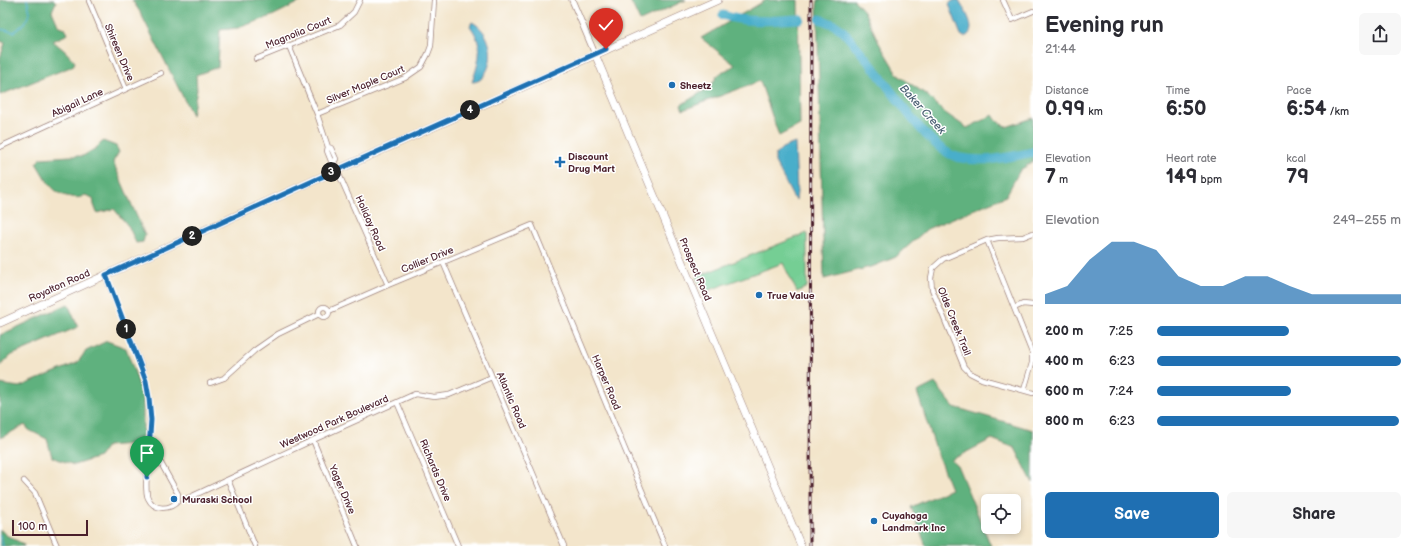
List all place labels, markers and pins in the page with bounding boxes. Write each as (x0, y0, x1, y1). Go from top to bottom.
pin (589, 8, 623, 49)
marker: Sheetz (667, 80, 677, 90)
place label: Sheetz (680, 80, 711, 92)
pin: 4 (460, 100, 480, 120)
place label: Discount Drug Mart (568, 151, 615, 175)
marker: Discount Drug Mart (555, 157, 565, 167)
pin: 3 (321, 162, 341, 182)
pin: 2 (182, 226, 202, 246)
marker: True Value (754, 290, 764, 300)
place label: True Value (767, 290, 815, 302)
pin: 1 (116, 319, 136, 339)
pin (130, 436, 164, 477)
marker: Muraski School (169, 494, 179, 504)
place label: Muraski School (182, 494, 252, 506)
place label: Cuyahoga Landmark Inc (882, 510, 946, 534)
marker: Cuyahoga Landmark Inc (869, 516, 879, 526)

